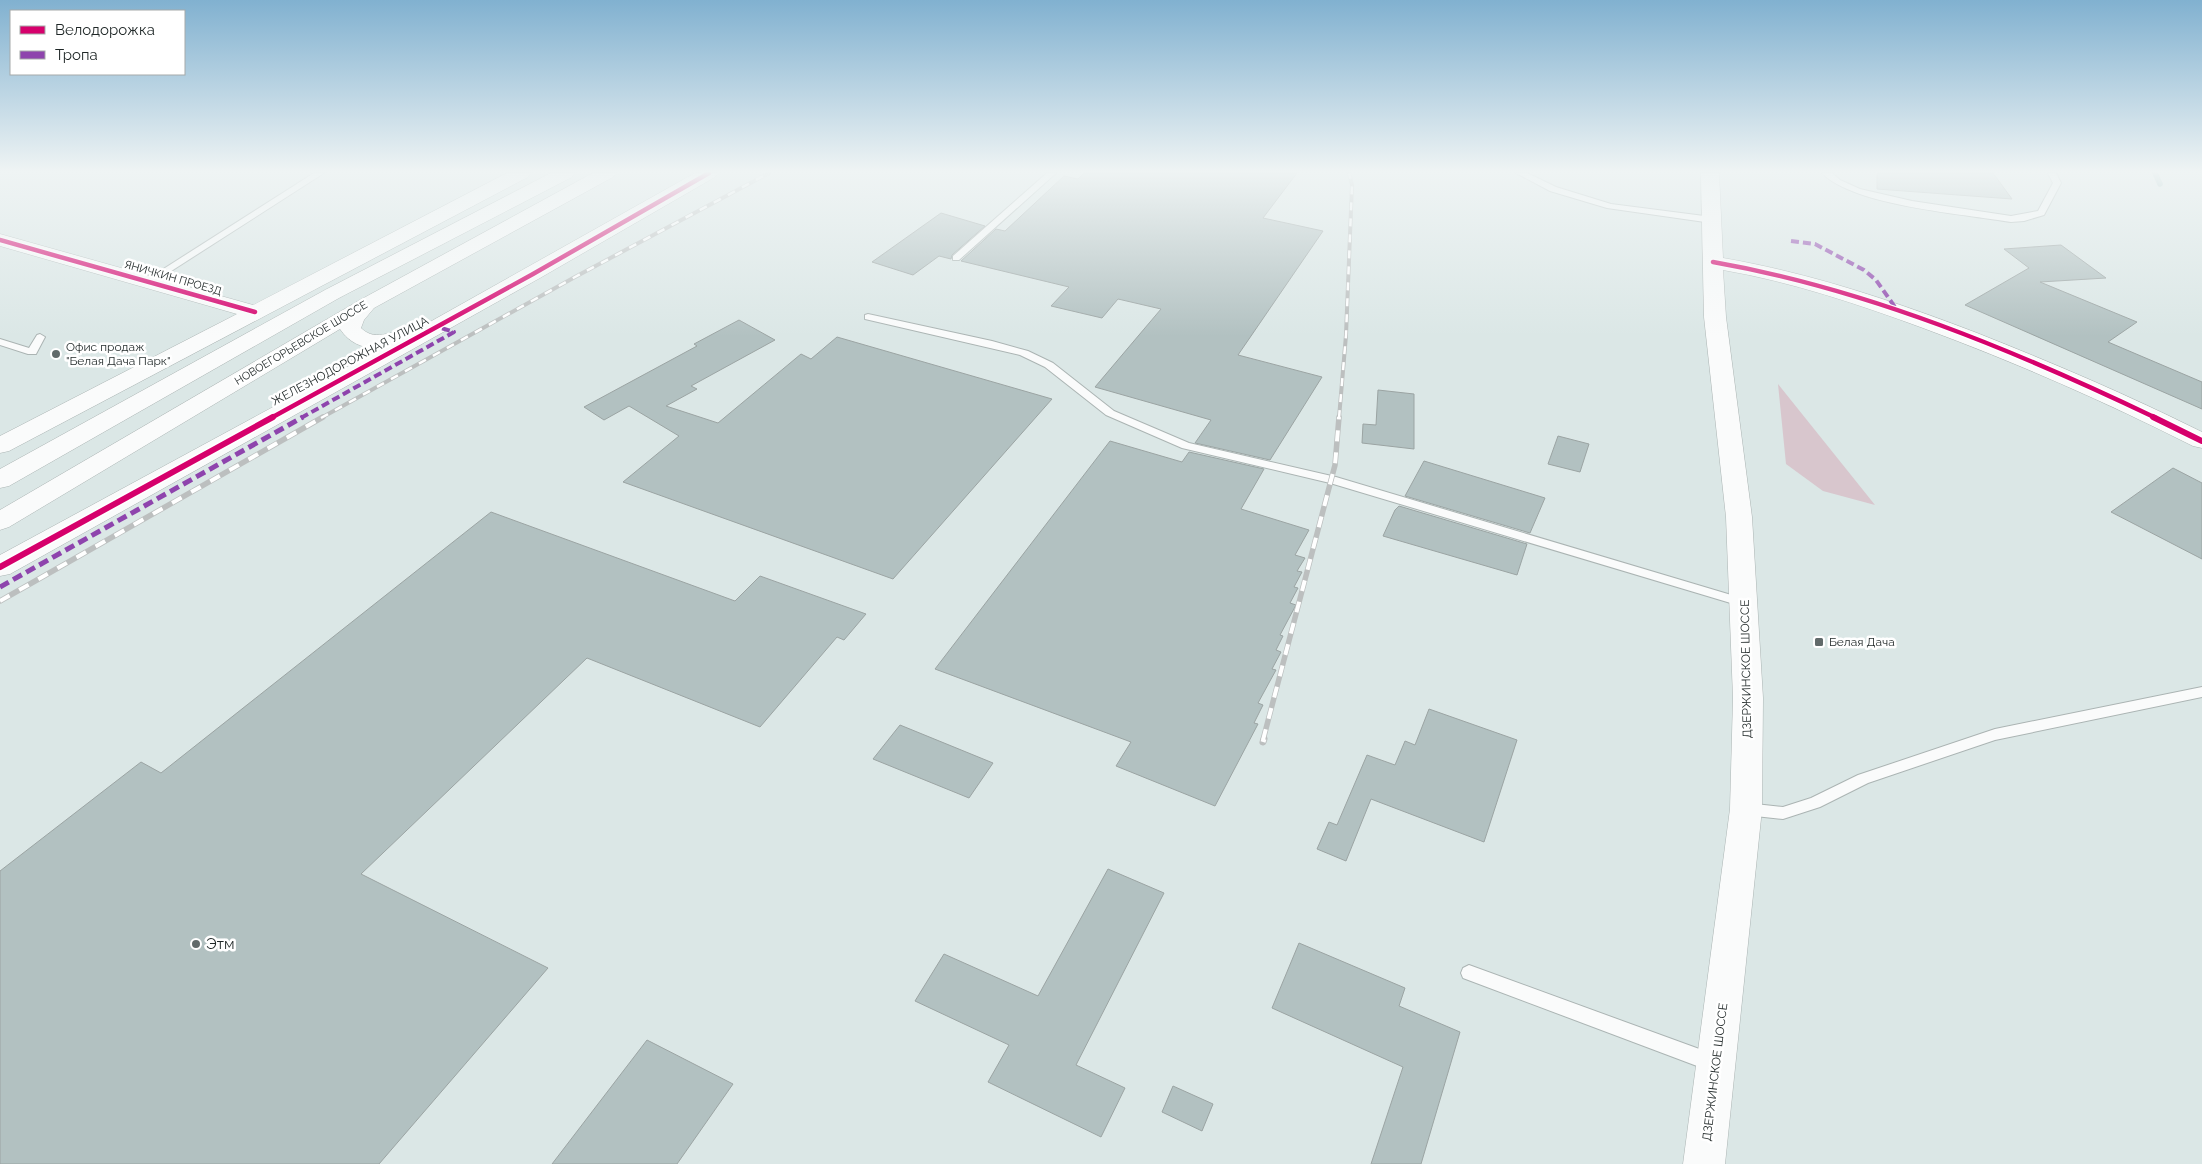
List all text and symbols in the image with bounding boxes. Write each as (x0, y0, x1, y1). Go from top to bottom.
legend (10, 10, 185, 75)
text: Велодорожка (55, 21, 155, 39)
text: Тропа (55, 46, 98, 64)
street label: ЯНИЧКИН ПРОЕЗД (123, 258, 223, 298)
street label: НОВОЕГОРЬЕВСКОЕ ШОССЕ (232, 298, 370, 388)
street label: ЖЕЛЕЗНОДОРОЖНАЯ УЛИЦА (269, 314, 431, 408)
place label: Офис продаж "Белая Дача Парк" (66, 340, 171, 368)
marker: Офис продаж "Белая Дача Парк" (50, 348, 62, 360)
street label: ДЗЕРЖИНСКОЕ ШОССЕ (1738, 599, 1754, 739)
place label: Белая Дача (1829, 635, 1895, 649)
marker: Белая Дача (1813, 636, 1825, 648)
place label: Этм (206, 935, 234, 953)
marker: Этм (190, 938, 202, 950)
street label: ДЗЕРЖИНСКОЕ ШОССЕ (1700, 1002, 1730, 1142)

